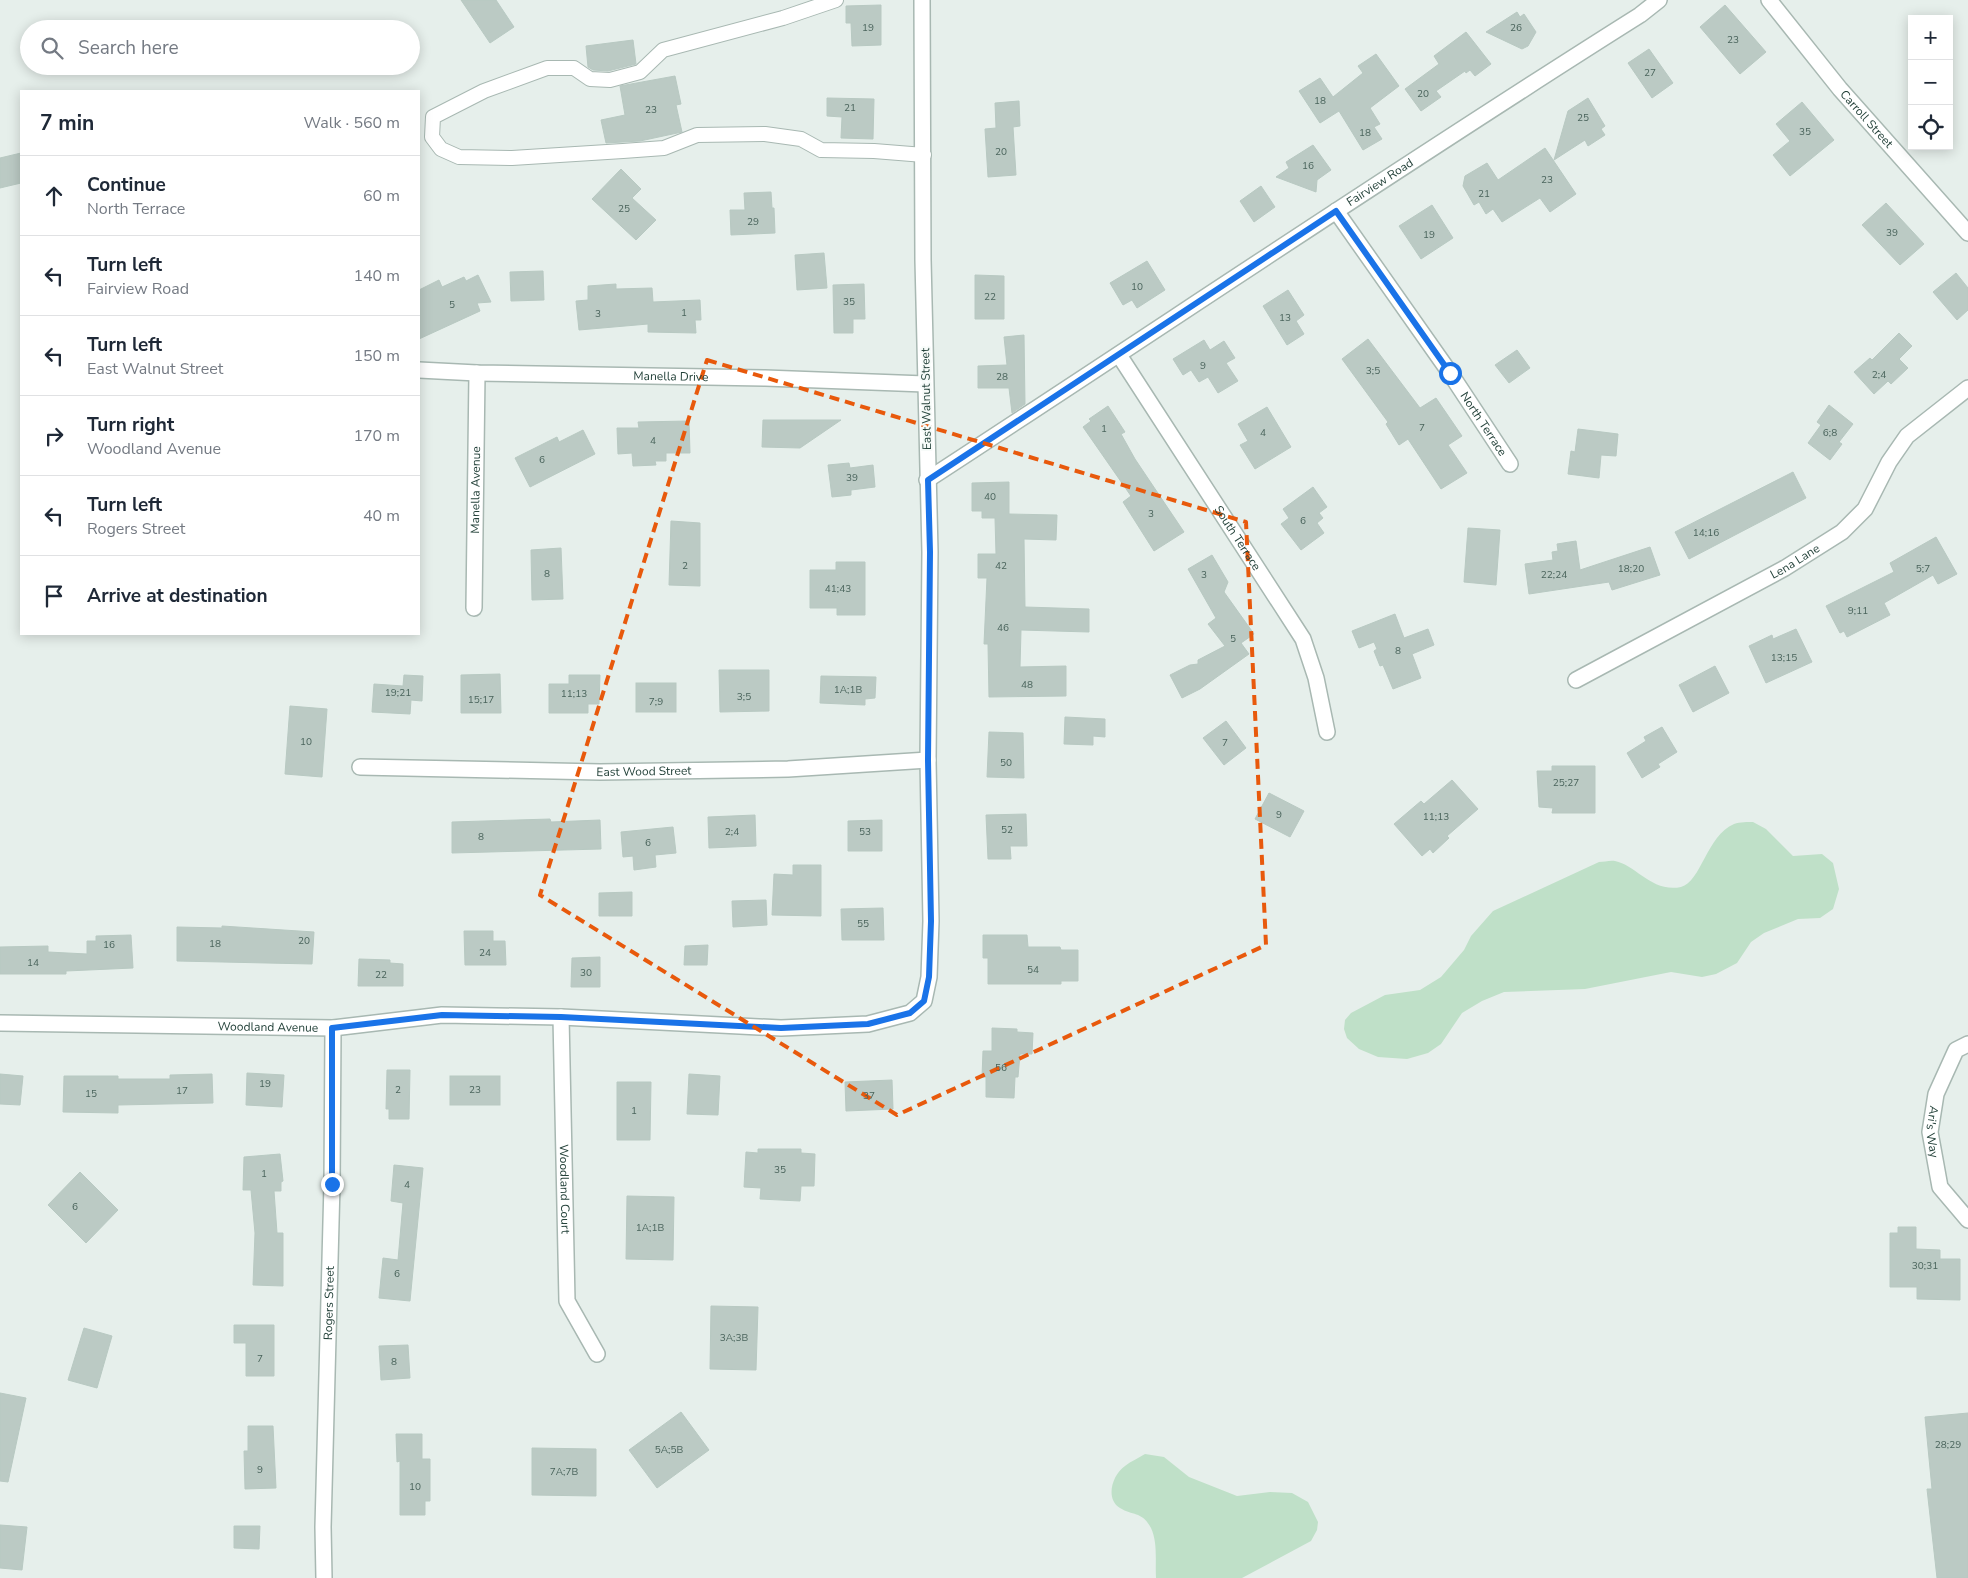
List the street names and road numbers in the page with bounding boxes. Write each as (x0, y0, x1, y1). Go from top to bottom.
street label: Carroll Street (1837, 87, 1897, 152)
street label: Fairview Road (1343, 155, 1416, 210)
street label: East Walnut Street (917, 347, 935, 450)
street label: Manella Drive (633, 368, 708, 385)
street label: North Terrace (1457, 389, 1511, 459)
street label: Manella Avenue (467, 446, 484, 534)
street label: South Terrace (1211, 502, 1264, 574)
street label: Lena Lane (1767, 540, 1823, 582)
street label: East Wood Street (596, 763, 692, 780)
street label: Woodland Avenue (218, 1018, 318, 1036)
street label: Ari's Way (1922, 1105, 1943, 1160)
street label: Woodland Court (556, 1144, 574, 1235)
street label: Rogers Street (320, 1265, 338, 1340)

